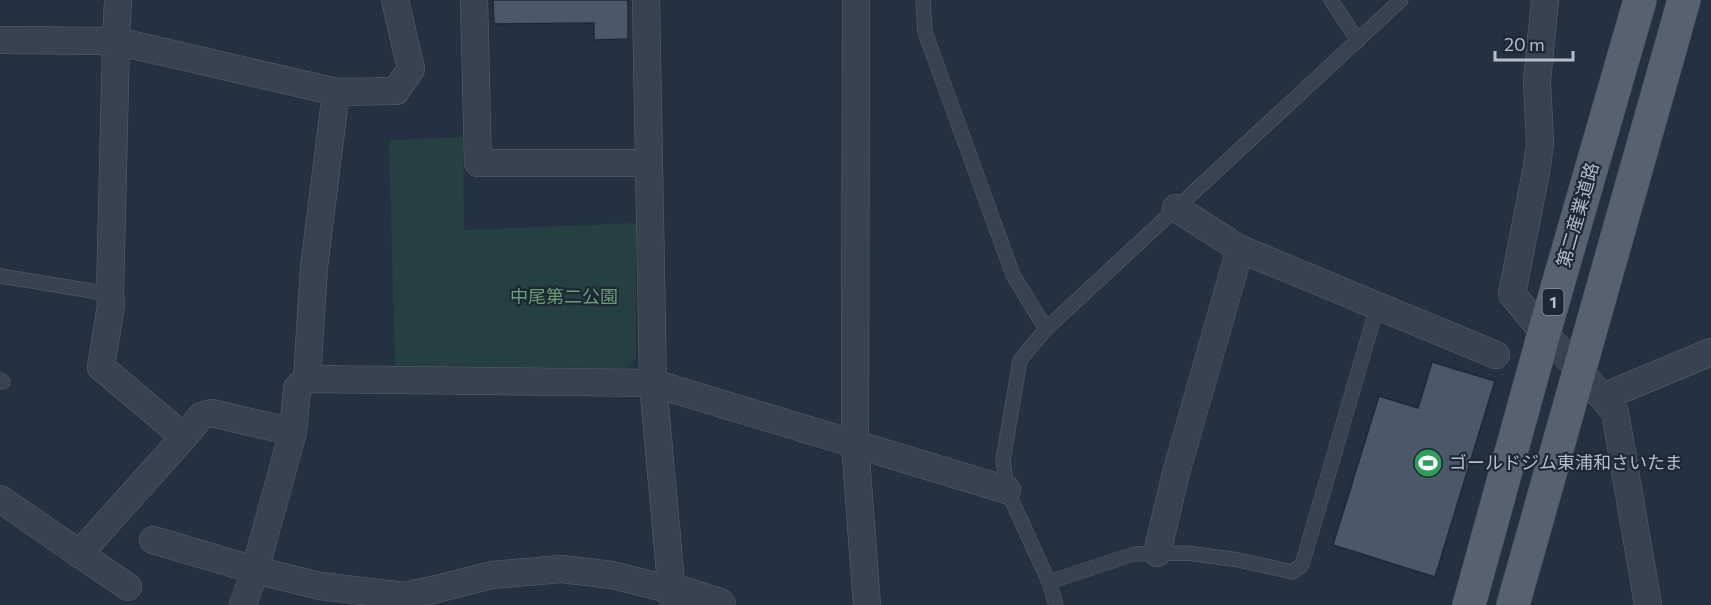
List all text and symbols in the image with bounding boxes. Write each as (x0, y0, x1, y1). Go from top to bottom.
scale bar (1495, 24, 1573, 62)
text: 20 m (1504, 33, 1545, 55)
street label: 第二産業道路 (1552, 160, 1602, 270)
park label: 中尾第二公園 (510, 285, 618, 307)
road number: 1 (1542, 289, 1564, 315)
sports icon: ゴールドジム東浦和さいたま (1412, 447, 1444, 479)
place label: ゴールドジム東浦和さいたま (1449, 451, 1682, 473)

